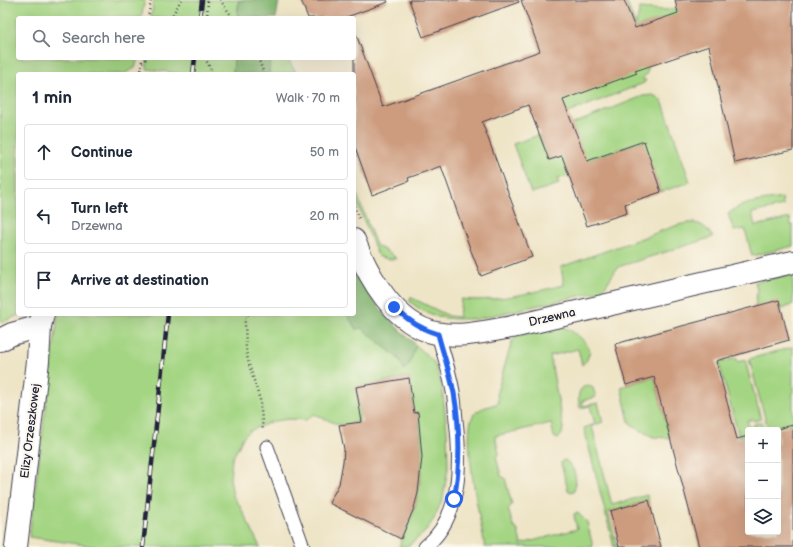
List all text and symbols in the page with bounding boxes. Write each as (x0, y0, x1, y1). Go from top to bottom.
search box (16, 16, 356, 60)
icon: search (30, 27, 52, 49)
text: Search here (62, 29, 145, 48)
text: 1 min (32, 88, 72, 108)
text: Walk · 70 m (276, 90, 340, 106)
icon: ahead (33, 141, 55, 163)
text: Continue (71, 143, 133, 162)
text: 50 m (310, 144, 339, 160)
text: Turn left (71, 199, 128, 218)
icon: left (33, 205, 55, 227)
text: 20 m (309, 208, 339, 224)
text: Drzewna (71, 218, 123, 234)
icon: arrive (33, 269, 55, 291)
text: Arrive at destination (71, 271, 209, 290)
route end (385, 298, 403, 316)
street label: Drzewna (527, 305, 577, 330)
street label: Elizy Orzeszkowej (17, 383, 44, 479)
map controls (745, 427, 781, 535)
button: + (745, 427, 781, 463)
button: − (745, 463, 781, 499)
route start (445, 490, 463, 508)
button: layers (745, 499, 781, 535)

